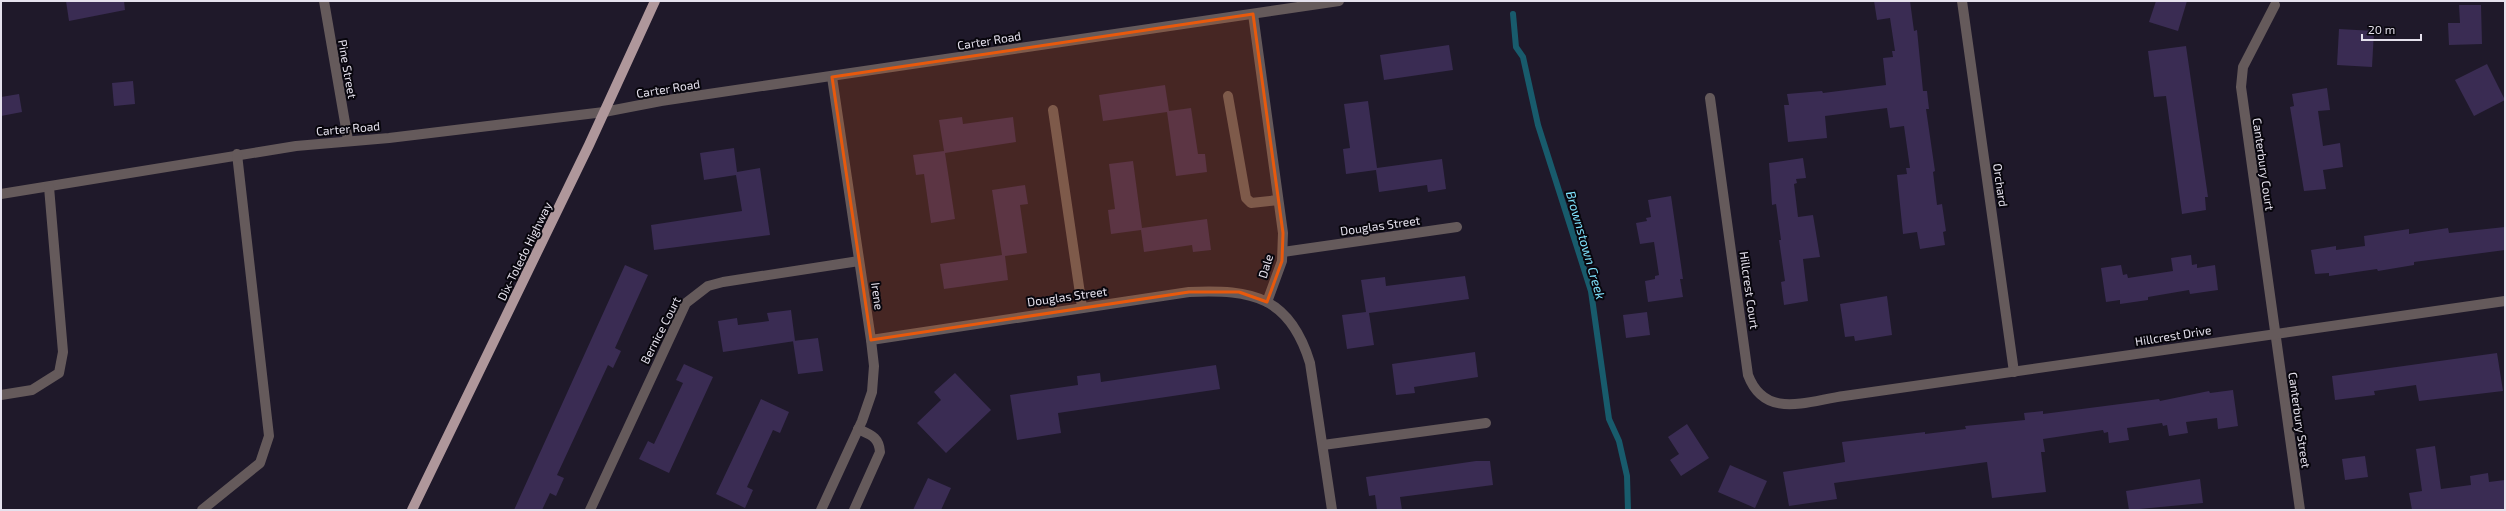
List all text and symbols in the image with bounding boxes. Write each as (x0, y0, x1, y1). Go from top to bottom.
scale bar (2362, 16, 2421, 42)
text: 20 m (2368, 22, 2395, 36)
street label: Carter Road (956, 28, 1022, 52)
street label: Pine Street (336, 38, 360, 100)
street label: Carter Road (635, 76, 701, 100)
street label: Canterbury Court (2251, 117, 2277, 212)
street label: Carter Road (315, 118, 381, 138)
street label: Orchard (1991, 162, 2011, 208)
water label: Brownstown Creek (1563, 189, 1609, 301)
street label: Dix-Toledo Highway (494, 199, 554, 303)
street label: Douglas Street (1339, 212, 1421, 238)
street label: Hillcrest Court (1738, 250, 1762, 330)
street label: Dale (1255, 252, 1275, 280)
street label: Irene (869, 281, 887, 311)
street label: Douglas Street (1026, 283, 1108, 309)
street label: Bernice Court (637, 294, 683, 366)
street label: Hillcrest Drive (2134, 322, 2212, 348)
street label: Canterbury Street (2286, 371, 2314, 469)

